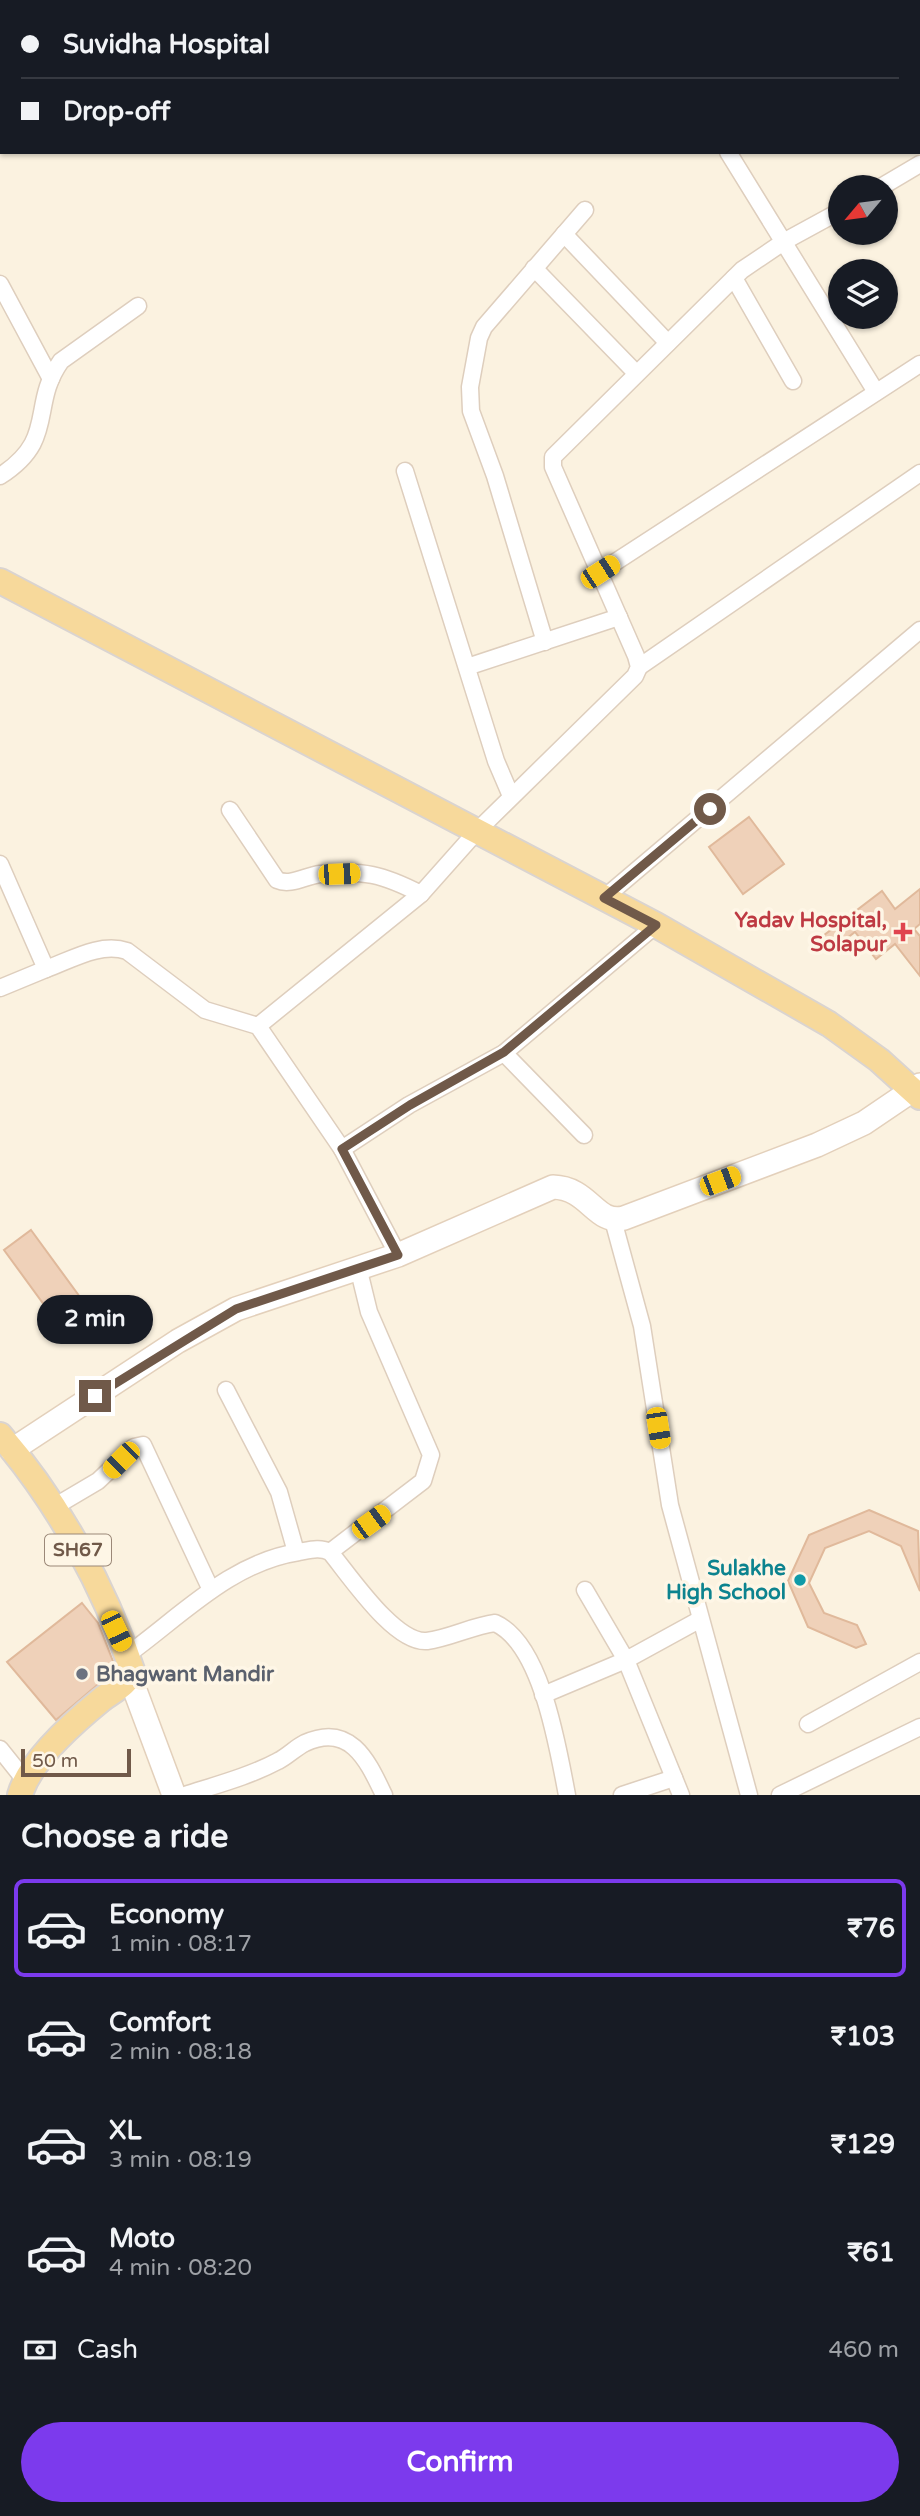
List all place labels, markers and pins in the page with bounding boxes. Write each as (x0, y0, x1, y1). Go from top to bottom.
place label: Yadav Hospital, Solapur (735, 908, 888, 957)
marker: Yadav Hospital, Solapur (893, 922, 913, 942)
place label: Sulakhe High School (666, 1556, 786, 1605)
marker: Sulakhe High School (792, 1572, 808, 1588)
place label: Bhagwant Mandir (96, 1662, 275, 1687)
marker: Bhagwant Mandir (74, 1666, 90, 1682)

